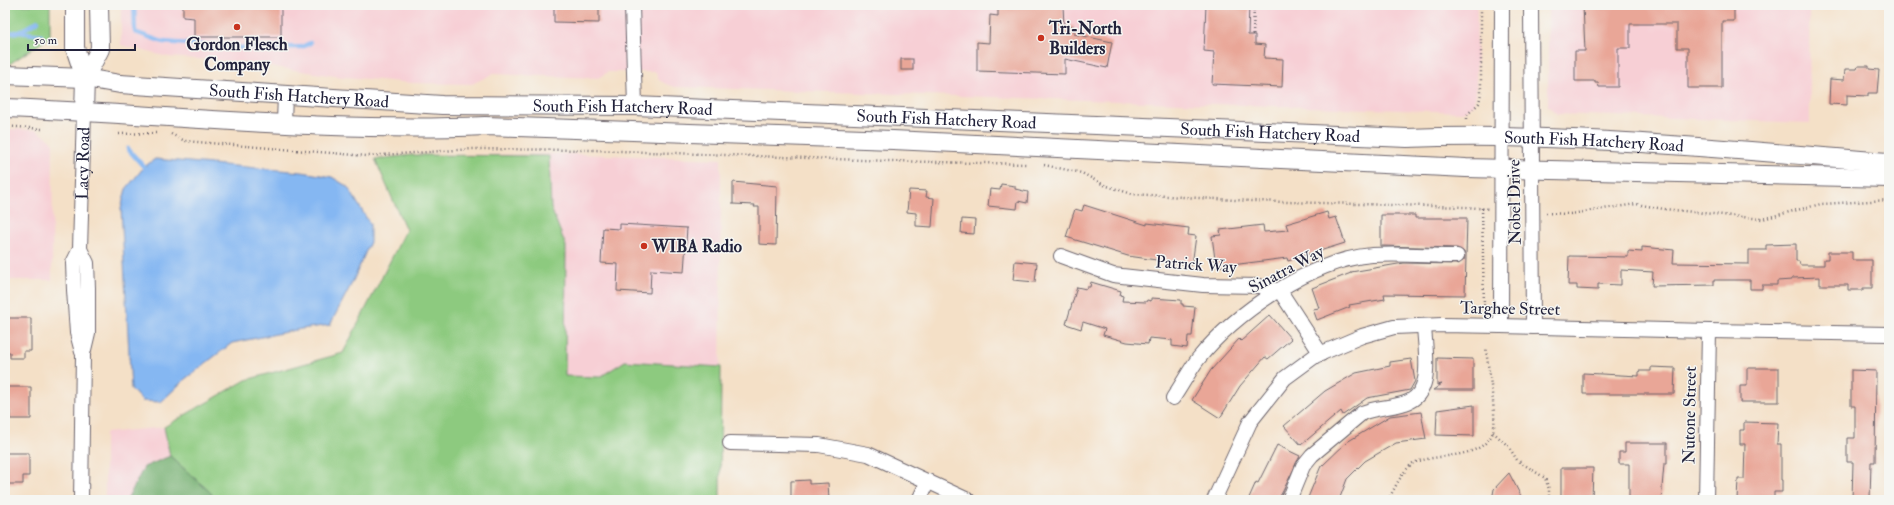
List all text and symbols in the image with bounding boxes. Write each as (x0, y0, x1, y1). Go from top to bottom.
place label: Tri-North Builders (1048, 18, 1122, 59)
marker: Gordon Flesch Company (232, 22, 242, 32)
scale bar (28, 26, 135, 52)
text: 50 m (34, 33, 58, 48)
marker: Tri-North Builders (1036, 33, 1046, 43)
place label: Gordon Flesch Company (186, 34, 288, 76)
street label: South Fish Hatchery Road (208, 80, 390, 113)
street label: South Fish Hatchery Road (533, 95, 714, 120)
street label: South Fish Hatchery Road (856, 105, 1037, 134)
street label: South Fish Hatchery Road (1180, 119, 1361, 147)
street label: Lacy Road (71, 126, 95, 200)
street label: South Fish Hatchery Road (1504, 127, 1685, 157)
street label: Nobel Drive (1503, 159, 1526, 245)
place label: WIBA Radio (651, 236, 742, 257)
marker: WIBA Radio (639, 241, 649, 251)
street label: Sinatra Way (1245, 241, 1328, 299)
street label: Patrick Way (1155, 251, 1238, 279)
street label: Targhee Street (1460, 297, 1561, 320)
street label: Nutone Street (1678, 366, 1701, 464)

